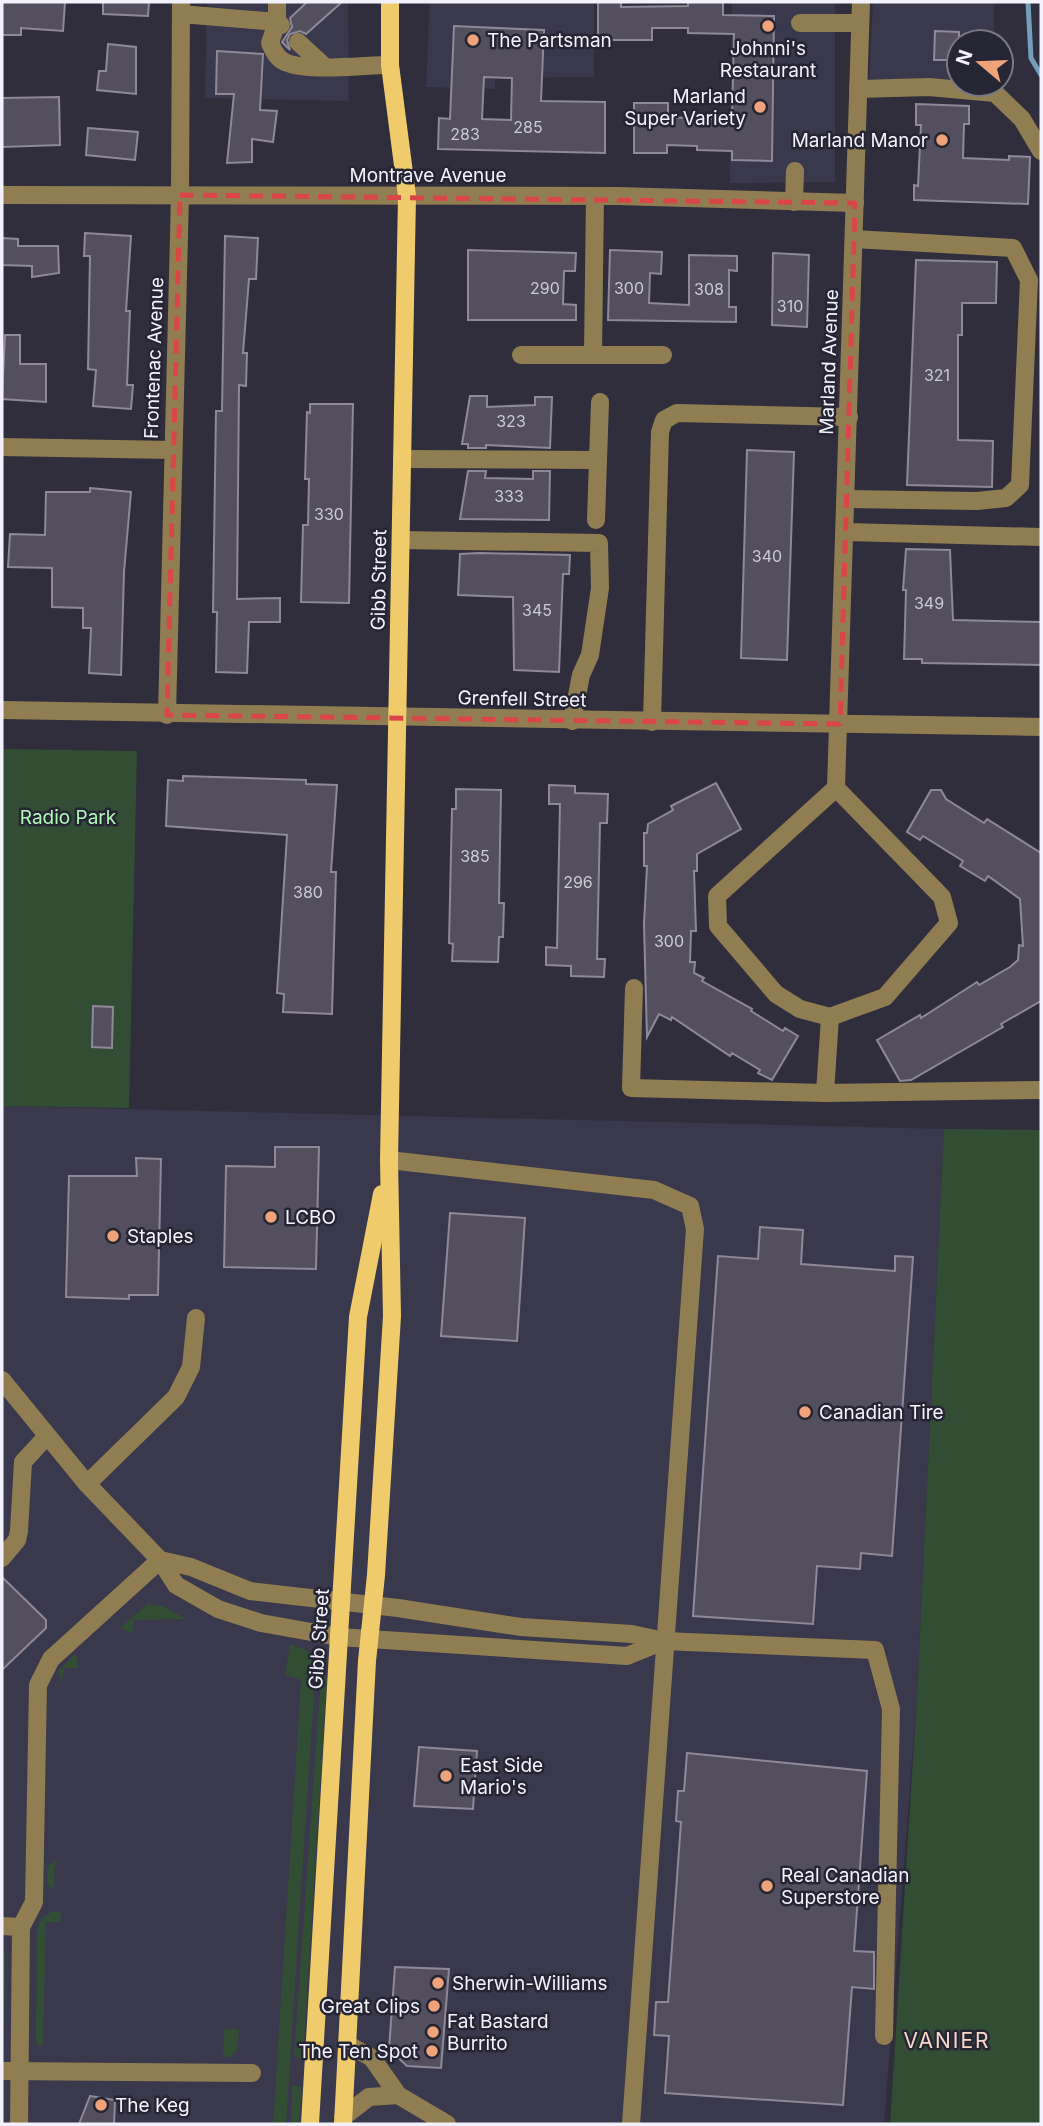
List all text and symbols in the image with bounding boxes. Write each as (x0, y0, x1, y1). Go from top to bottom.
marker: Johnni's Restaurant (760, 18, 776, 34)
north arrow (945, 28, 1015, 98)
place label: The Partsman (487, 29, 612, 52)
marker: The Partsman (465, 32, 481, 48)
place label: Johnni's Restaurant (720, 37, 816, 82)
text: N (951, 47, 978, 68)
place label: Marland Super Variety (624, 85, 746, 130)
marker: Marland Super Variety (752, 99, 768, 115)
house number: 285 (513, 117, 543, 137)
house number: 283 (450, 124, 480, 144)
place label: Marland Manor (792, 129, 928, 152)
marker: Marland Manor (934, 132, 950, 148)
street label: Montrave Avenue (349, 164, 507, 187)
street label: Frontenac Avenue (140, 277, 168, 439)
house number: 290 (530, 278, 560, 298)
house number: 300 (614, 278, 644, 298)
house number: 308 (694, 279, 724, 299)
street label: Marland Avenue (815, 289, 843, 435)
house number: 310 (777, 296, 803, 316)
house number: 321 (924, 365, 950, 385)
house number: 323 (496, 411, 526, 431)
house number: 333 (494, 486, 524, 506)
house number: 330 (314, 504, 344, 524)
street label: Gibb Street (367, 529, 391, 631)
house number: 340 (752, 546, 782, 566)
house number: 349 (914, 593, 944, 613)
house number: 345 (522, 600, 552, 620)
street label: Grenfell Street (457, 686, 587, 712)
park label: Radio Park (20, 806, 117, 829)
house number: 385 (460, 846, 490, 866)
house number: 296 (563, 872, 593, 892)
house number: 380 (293, 882, 323, 902)
house number: 300 (654, 931, 684, 951)
place label: LCBO (285, 1206, 336, 1229)
marker: LCBO (263, 1209, 279, 1225)
place label: Staples (127, 1225, 194, 1248)
marker: Staples (105, 1228, 121, 1244)
place label: Canadian Tire (819, 1401, 944, 1424)
marker: Canadian Tire (797, 1404, 813, 1420)
street label: Gibb Street (304, 1588, 334, 1690)
place label: East Side Mario's (460, 1754, 543, 1799)
marker: East Side Mario's (438, 1768, 454, 1784)
place label: Real Canadian Superstore (781, 1864, 909, 1909)
marker: Real Canadian Superstore (759, 1878, 775, 1894)
place label: Sherwin-Williams (452, 1972, 607, 1995)
marker: Sherwin-Williams (430, 1975, 446, 1991)
place label: Great Clips (321, 1995, 420, 2018)
marker: Great Clips (426, 1998, 442, 2014)
place label: Fat Bastard Burrito (447, 2010, 549, 2055)
marker: Fat Bastard Burrito (425, 2024, 441, 2040)
district label: VANIER (903, 2028, 991, 2053)
place label: The Ten Spot (298, 2040, 418, 2063)
marker: The Ten Spot (424, 2043, 440, 2059)
place label: The Keg (115, 2094, 190, 2117)
marker: The Keg (93, 2097, 109, 2113)

